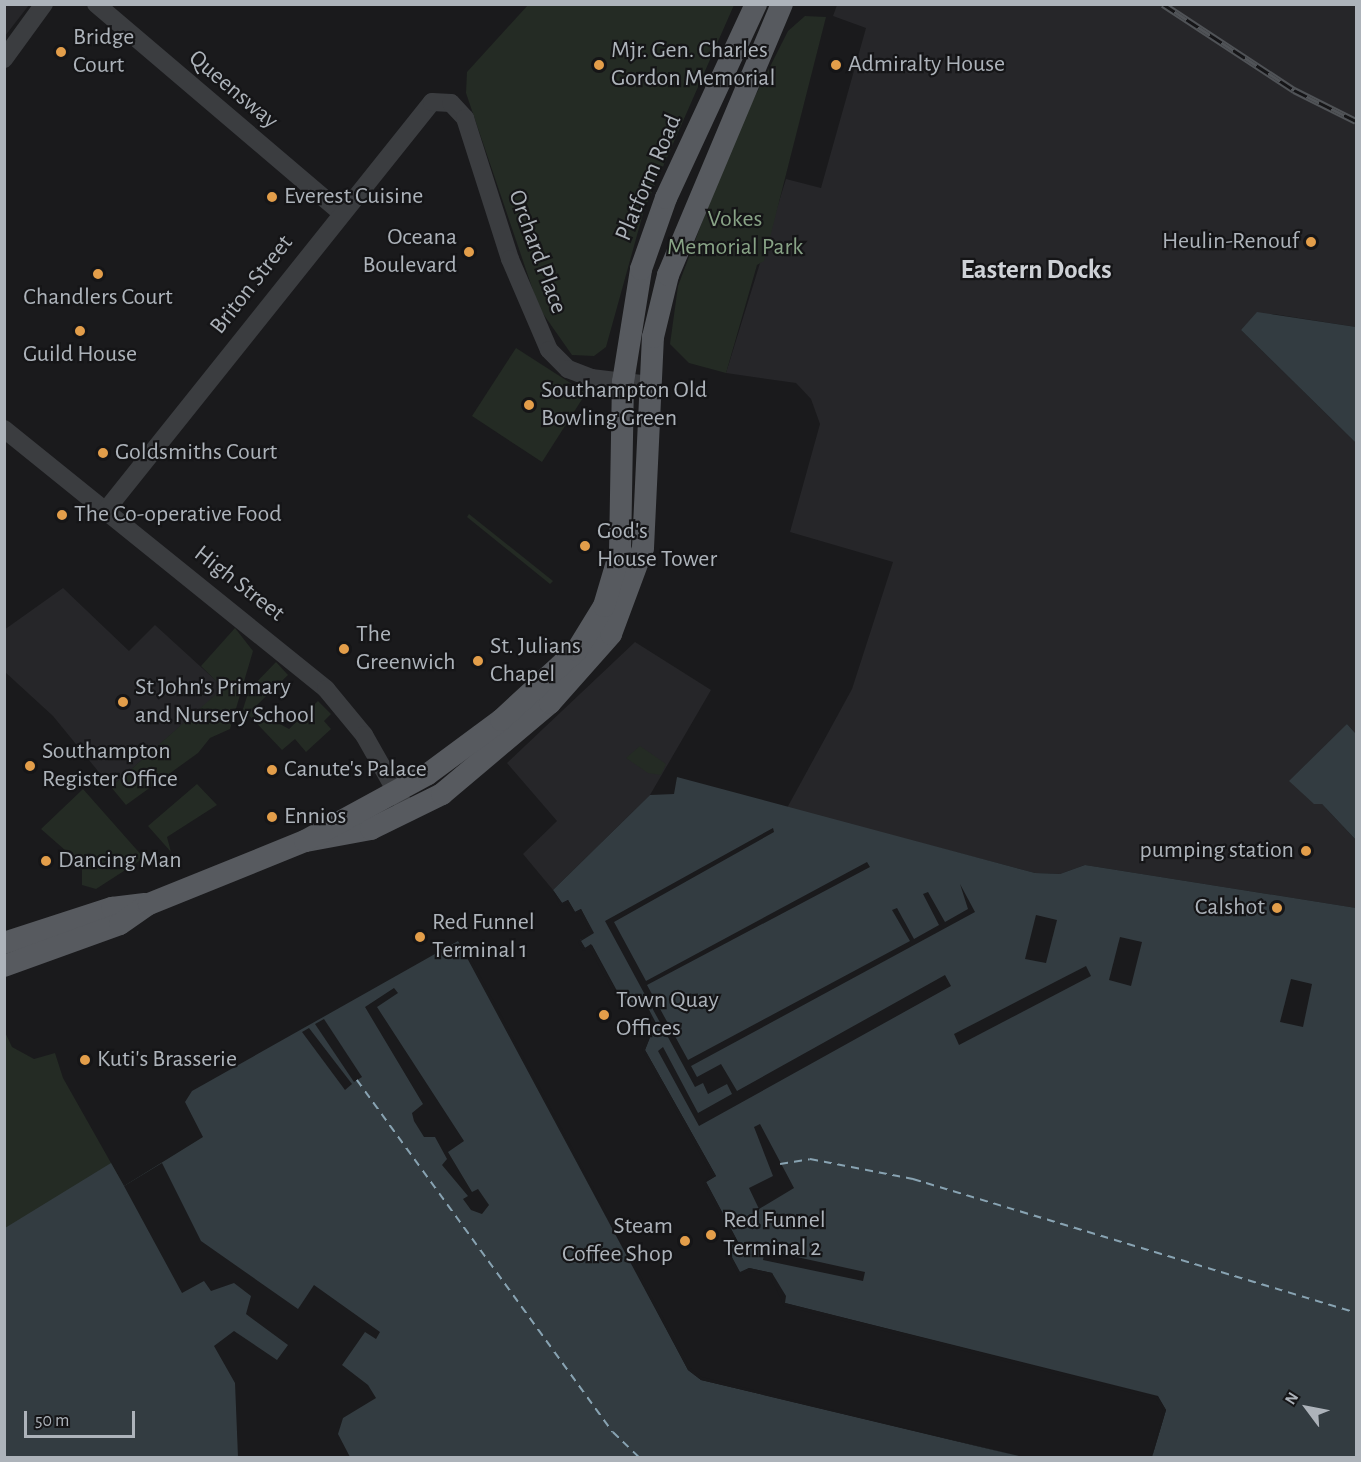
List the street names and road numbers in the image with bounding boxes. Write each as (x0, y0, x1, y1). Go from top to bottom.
street label: Queensway (182, 44, 284, 136)
street label: Platform Road (610, 111, 688, 245)
street label: Orchard Place (501, 186, 573, 318)
street label: Briton Street (204, 230, 300, 340)
street label: High Street (188, 540, 290, 628)

